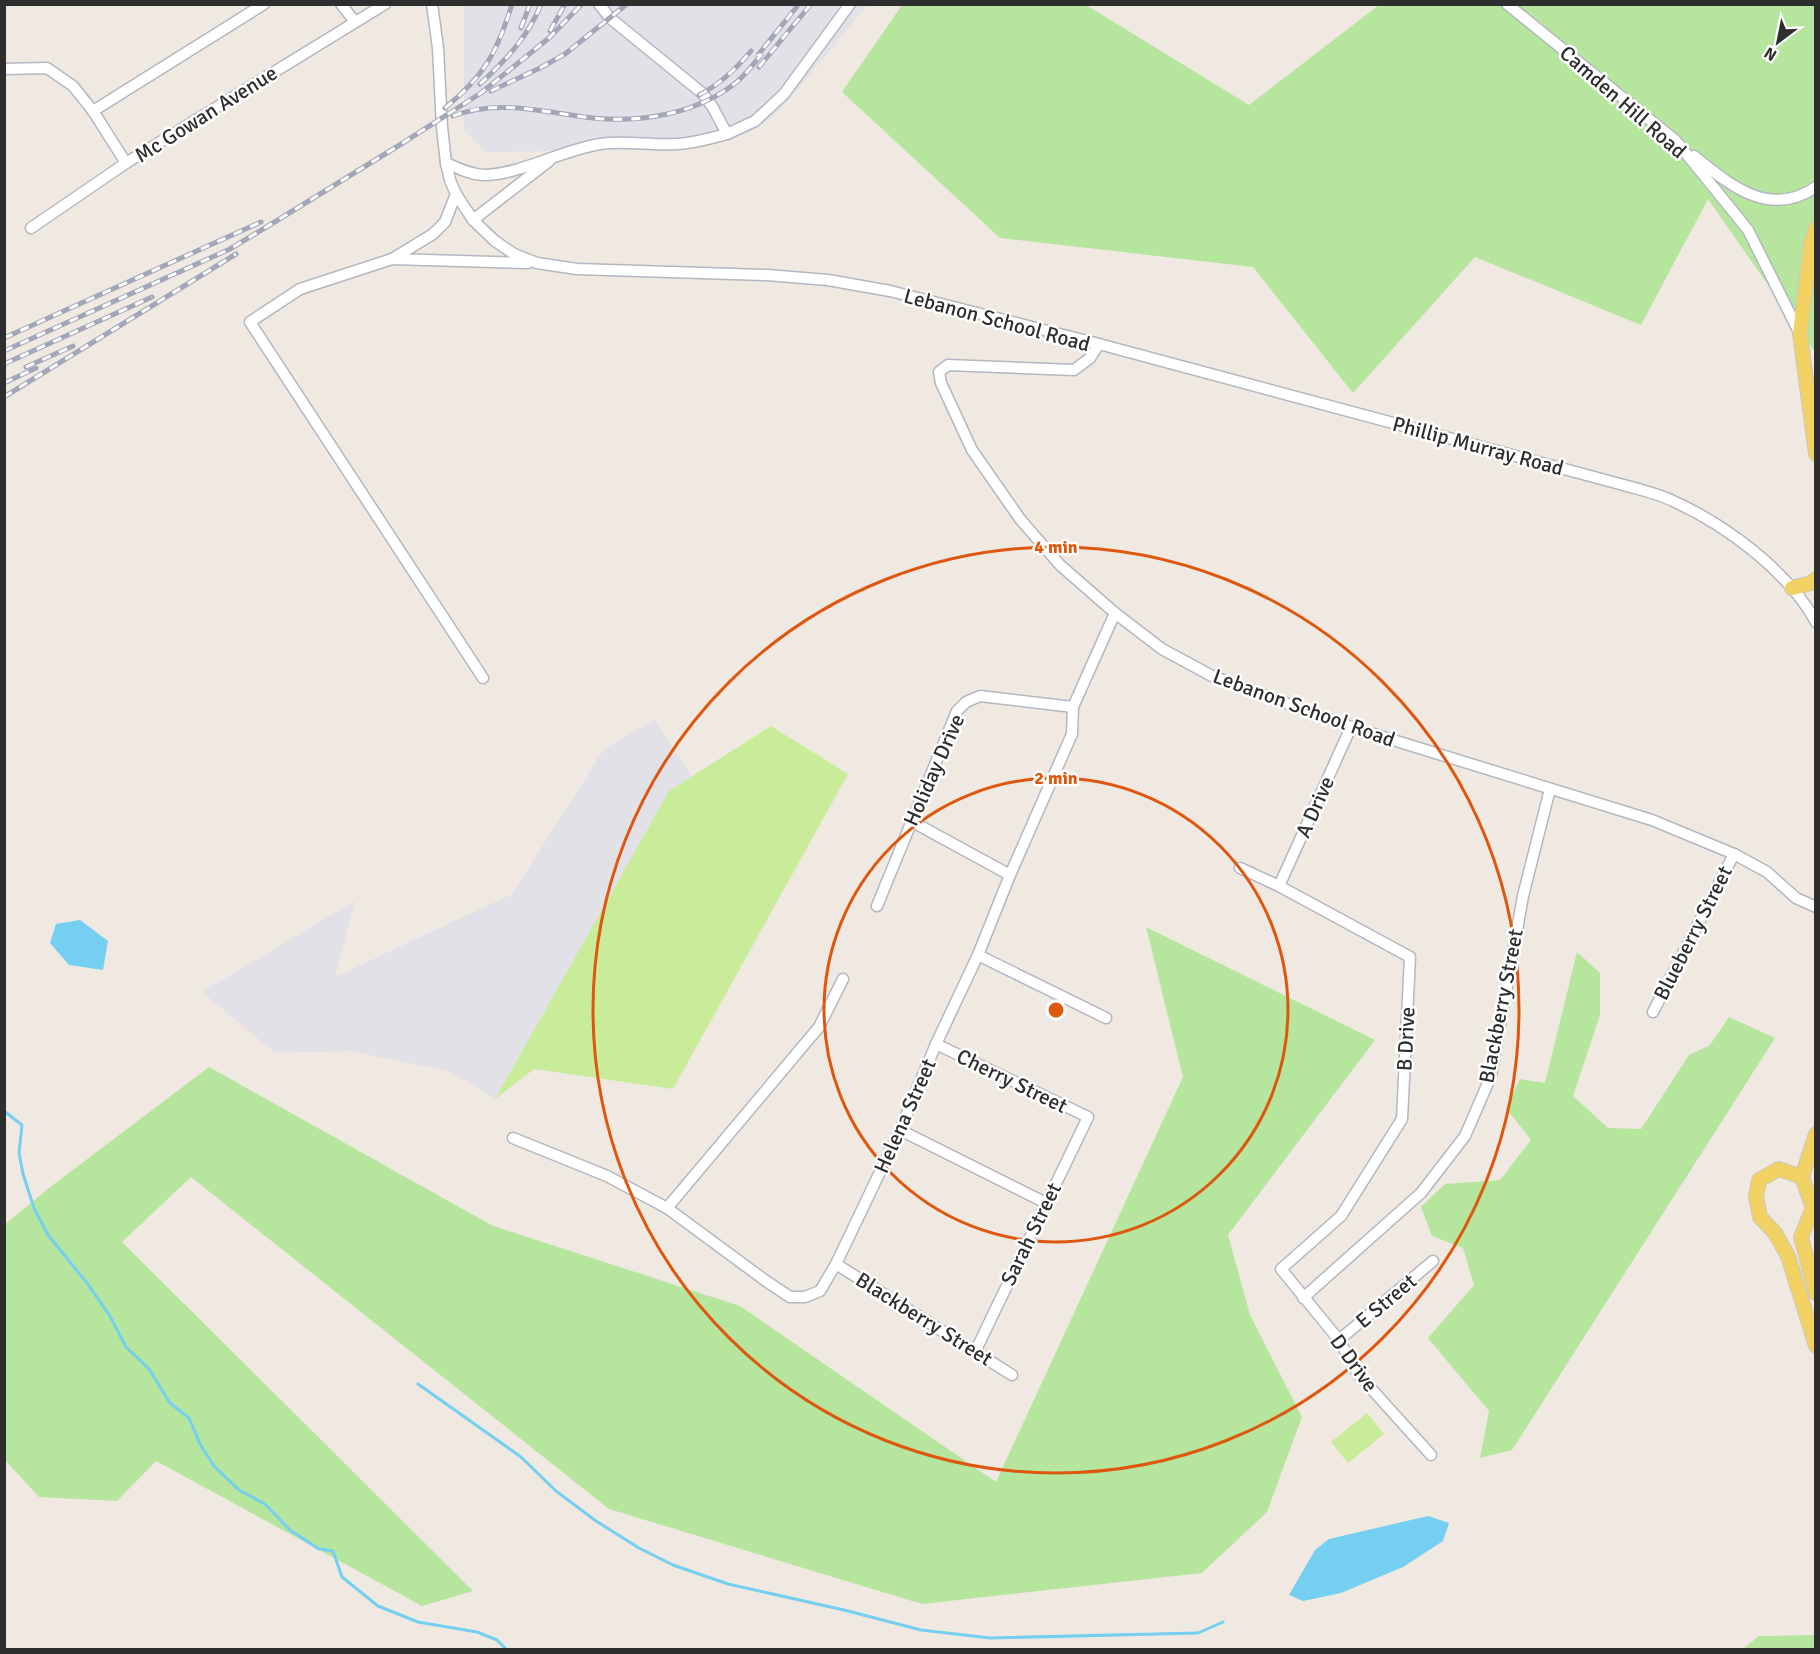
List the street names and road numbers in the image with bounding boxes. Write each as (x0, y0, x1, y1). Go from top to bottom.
street label: Camden Hill Road (1554, 40, 1692, 164)
street label: Mc Gowan Avenue (130, 60, 282, 168)
street label: Lebanon School Road (901, 283, 1093, 357)
street label: Phillip Murray Road (1390, 411, 1566, 481)
street label: Lebanon School Road (1209, 663, 1399, 753)
street label: Holiday Drive (898, 710, 970, 830)
street label: A Drive (1290, 772, 1340, 842)
street label: Blueberry Street (1648, 861, 1738, 1005)
street label: Blackberry Street (1473, 927, 1529, 1085)
street label: B Drive (1391, 1006, 1421, 1072)
street label: Cherry Street (952, 1043, 1072, 1119)
street label: Helena Street (868, 1055, 942, 1177)
street label: Sarah Street (995, 1178, 1067, 1290)
street label: Blackberry Street (851, 1266, 997, 1372)
street label: E Street (1350, 1268, 1422, 1334)
street label: D Drive (1324, 1329, 1384, 1397)

